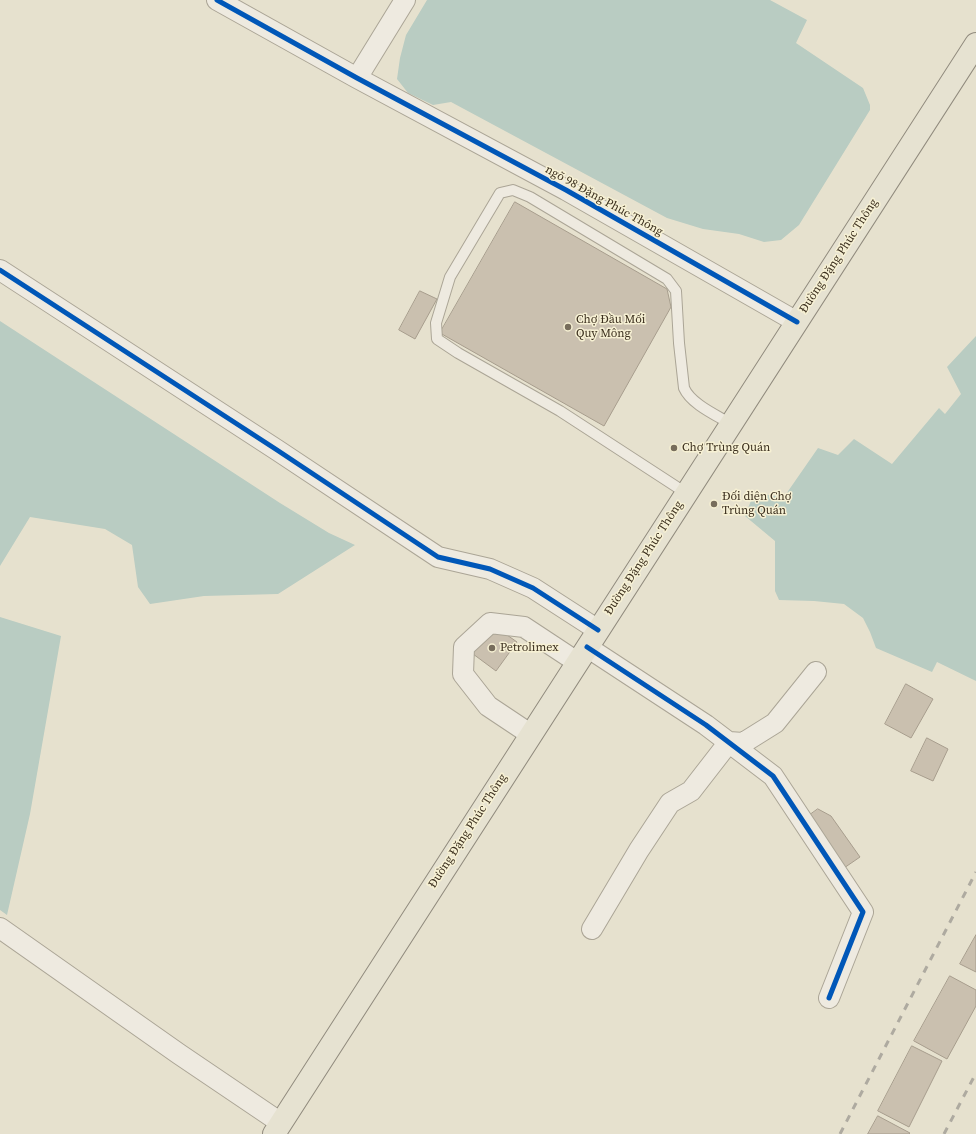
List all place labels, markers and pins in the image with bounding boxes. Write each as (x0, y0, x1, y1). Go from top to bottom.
place label: Chợ Đầu Mối Quy Mông (576, 313, 645, 341)
marker: Chợ Đầu Mối Quy Mông (563, 322, 573, 332)
place label: Chợ Trùng Quán (682, 441, 770, 455)
marker: Chợ Trùng Quán (669, 443, 679, 453)
place label: Đối diện Chợ Trùng Quán (722, 490, 791, 518)
marker: Đối diện Chợ Trùng Quán (709, 499, 719, 509)
place label: Petrolimex (500, 641, 559, 655)
marker: Petrolimex (487, 643, 497, 653)

